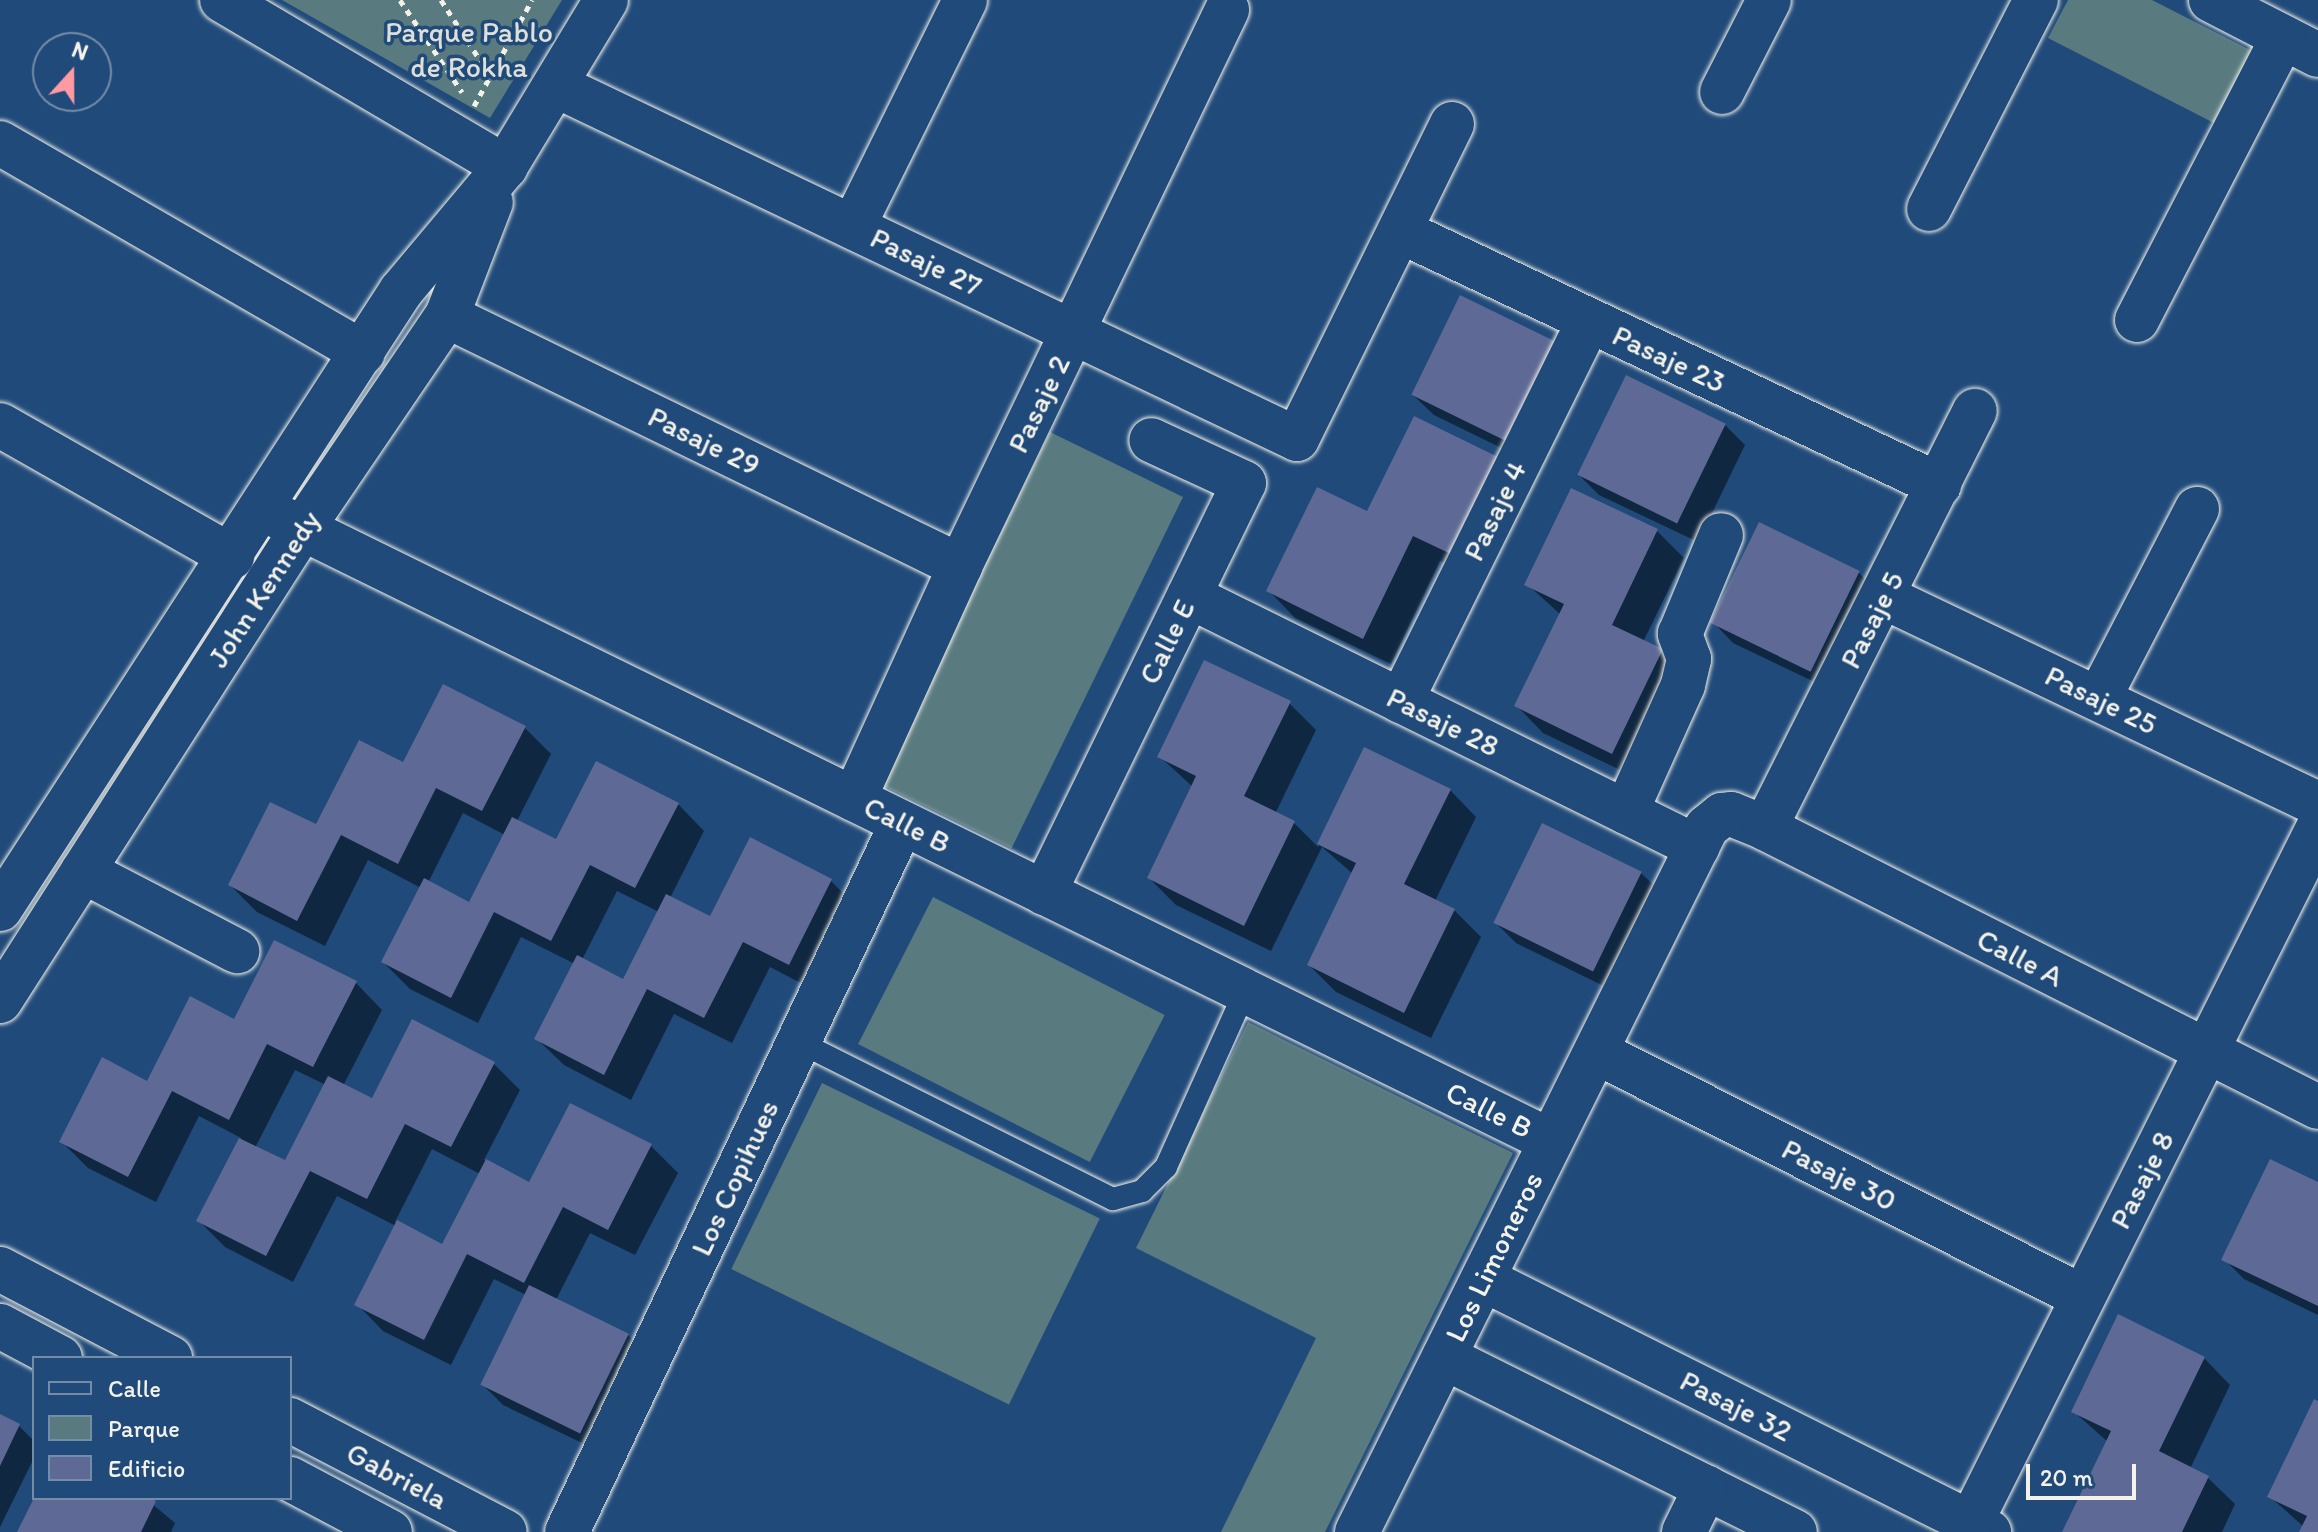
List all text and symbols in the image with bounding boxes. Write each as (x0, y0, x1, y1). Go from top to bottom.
park label: Parque Pablo de Rokha (385, 14, 553, 84)
north arrow (32, 32, 112, 112)
text: N (68, 36, 92, 66)
street label: Pasaje 27 (865, 220, 987, 304)
street label: Pasaje 23 (1607, 317, 1731, 401)
street label: Pasaje 2 (1000, 349, 1078, 459)
street label: Pasaje 29 (642, 399, 766, 483)
street label: Pasaje 4 (1455, 455, 1535, 567)
street label: John Kennedy (200, 504, 328, 674)
street label: Pasaje 5 (1832, 565, 1912, 675)
street label: Calle E (1131, 594, 1203, 690)
street label: Pasaje 25 (2039, 658, 2163, 742)
street label: Pasaje 28 (1381, 679, 1505, 765)
street label: Calle B (858, 789, 956, 861)
street label: Calle A (1971, 921, 2069, 995)
street label: Calle B (1440, 1074, 1538, 1146)
street label: Los Copihues (683, 1094, 787, 1262)
street label: Pasaje 8 (2102, 1125, 2182, 1235)
street label: Pasaje 30 (1776, 1131, 1902, 1219)
street label: Los Limoneros (1437, 1166, 1551, 1348)
legend (32, 1356, 292, 1500)
street label: Pasaje 32 (1674, 1363, 1798, 1449)
text: Calle (108, 1374, 161, 1403)
text: Parque (108, 1414, 180, 1443)
street label: Gabriela (340, 1434, 454, 1518)
scale bar (2030, 1448, 2140, 1498)
text: Edificio (108, 1454, 185, 1483)
text: 20 m (2040, 1463, 2093, 1492)

